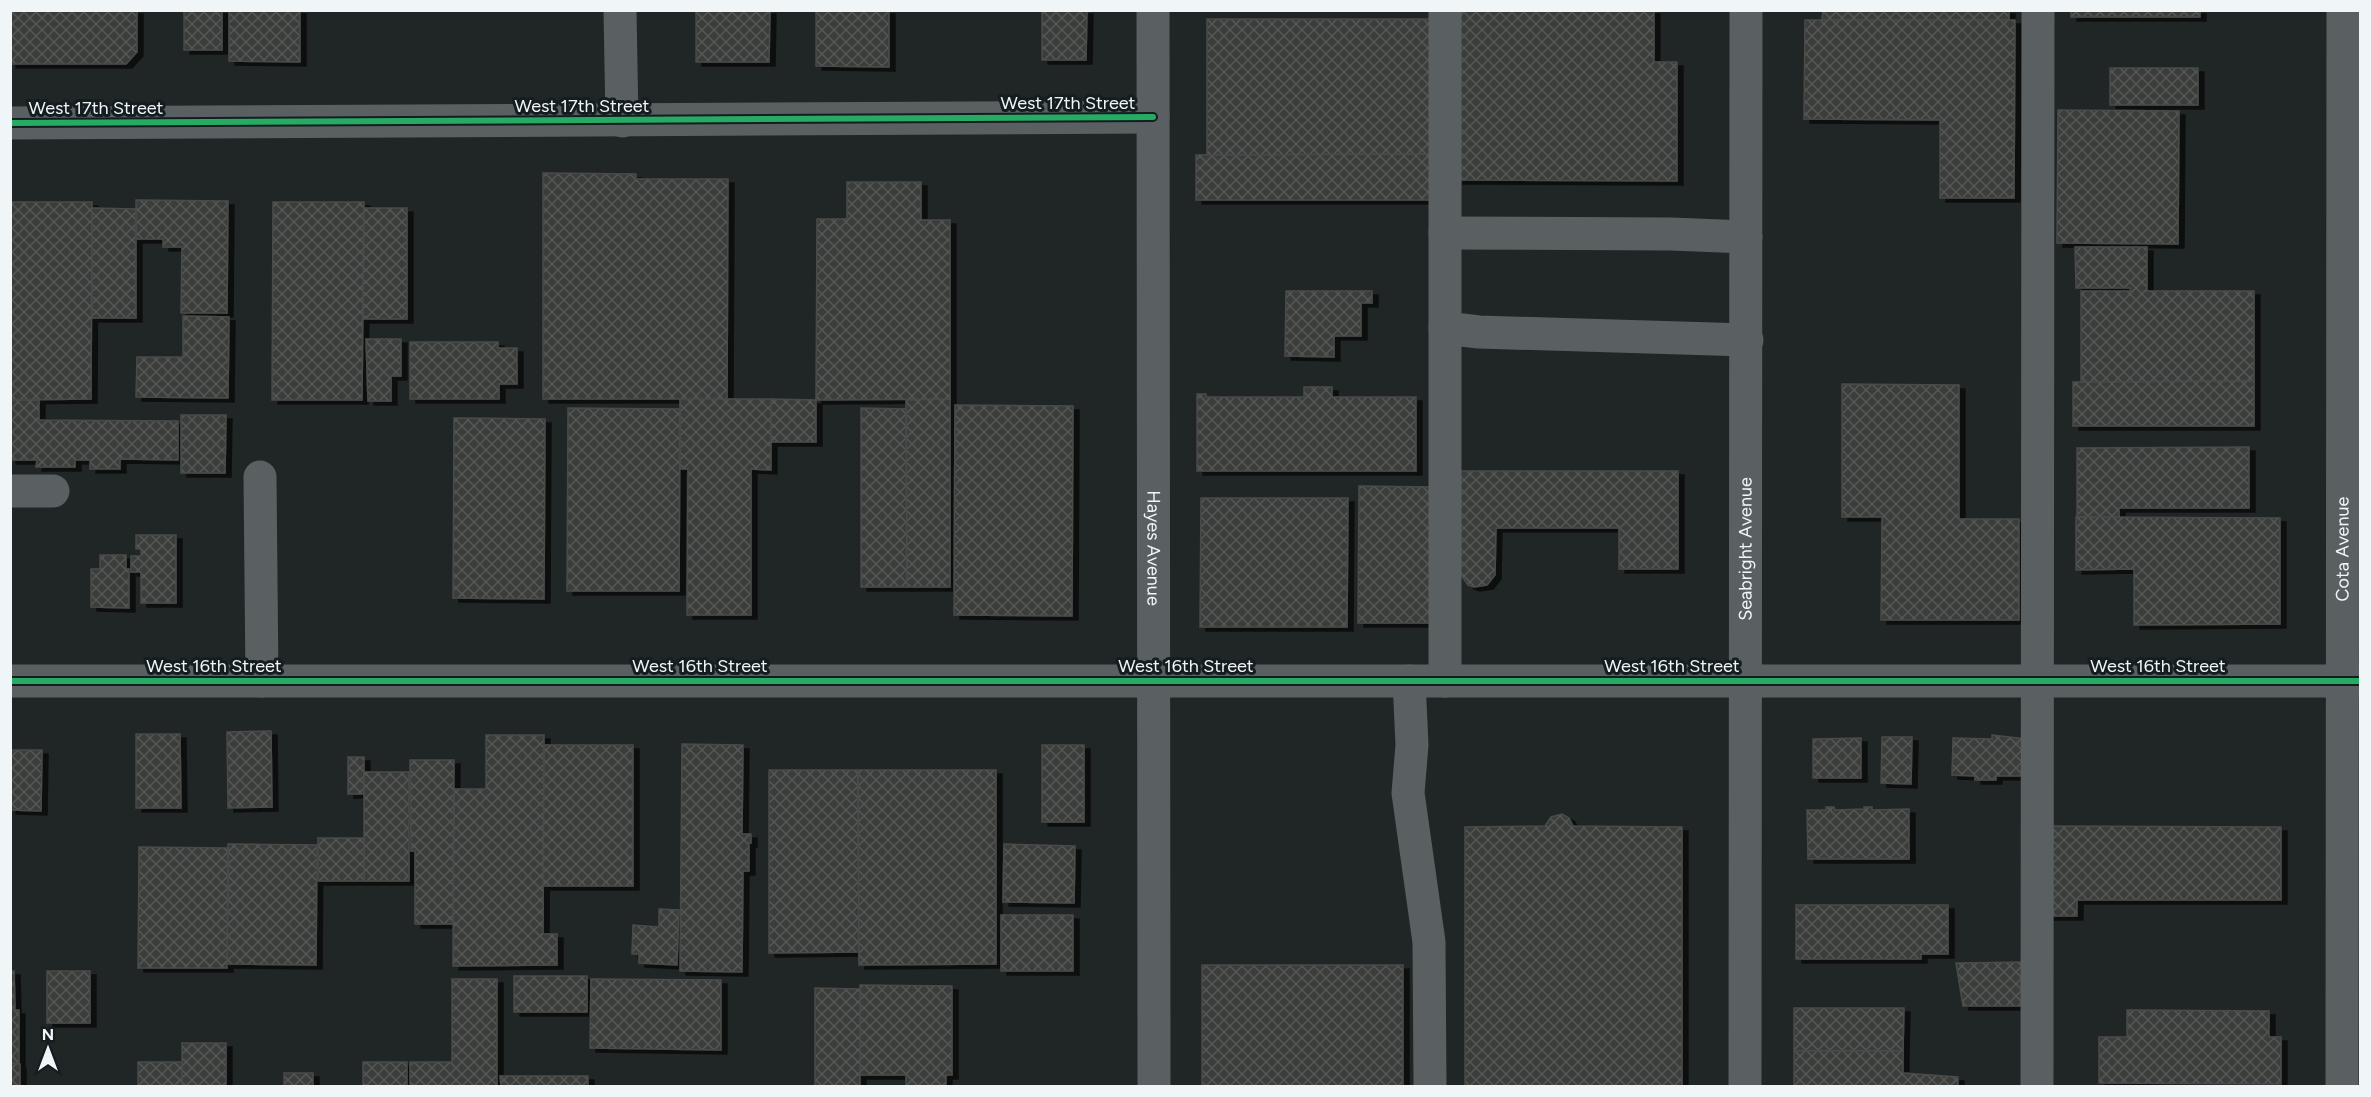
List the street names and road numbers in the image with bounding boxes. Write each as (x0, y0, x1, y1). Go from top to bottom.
street label: West 17th Street (1001, 92, 1136, 114)
street label: West 17th Street (515, 95, 650, 117)
street label: West 17th Street (29, 97, 164, 119)
street label: Seabright Avenue (1734, 477, 1757, 621)
street label: Hayes Avenue (1142, 490, 1165, 606)
street label: Cota Avenue (2331, 496, 2354, 601)
street label: West 16th Street (146, 655, 282, 677)
street label: West 16th Street (632, 655, 768, 677)
street label: West 16th Street (1118, 655, 1254, 677)
street label: West 16th Street (1604, 655, 1740, 677)
street label: West 16th Street (2090, 655, 2226, 677)

